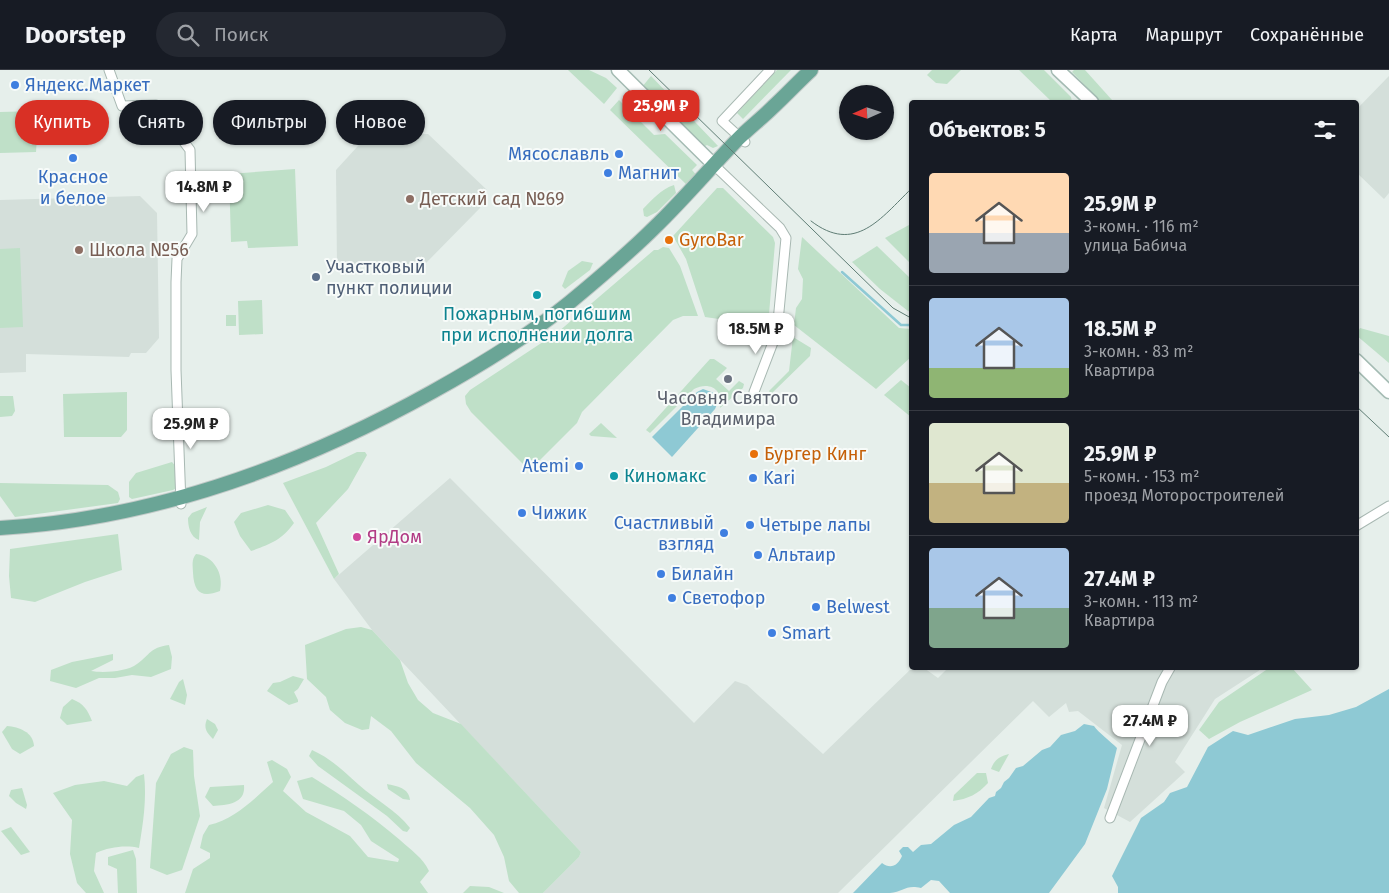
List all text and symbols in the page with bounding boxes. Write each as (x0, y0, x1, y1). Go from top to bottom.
search box (156, 12, 506, 57)
text: Doorstep (25, 21, 126, 49)
icon: search (174, 21, 202, 49)
text: Поиск (214, 23, 268, 46)
text: Карта (1070, 24, 1118, 46)
text: Маршрут (1146, 24, 1222, 46)
text: Сохранённые (1250, 24, 1364, 46)
place label: Яндекс.Маркет (25, 74, 151, 96)
marker: Яндекс.Маркет (9, 79, 21, 91)
north arrow (839, 85, 894, 140)
map controls (839, 85, 894, 140)
pin: 25.9M ₽ (615, 90, 707, 132)
text: 25.9M ₽ (633, 96, 689, 115)
chip: Купить (15, 100, 109, 145)
chip: Снять (119, 100, 203, 145)
chip: Фильтры (213, 100, 326, 145)
chip: Новое (336, 100, 425, 145)
icon: filters (1311, 116, 1339, 144)
text: Объектов: 5 (929, 117, 1046, 143)
place label: Мясославль (508, 143, 609, 165)
marker: Мясославль (613, 148, 625, 160)
marker: Красное и белое (67, 152, 79, 164)
place label: Магнит (618, 162, 680, 184)
place label: Красное и белое (38, 166, 108, 209)
marker: Магнит (602, 167, 614, 179)
pin: 14.8M ₽ (158, 170, 250, 213)
text: 14.8M ₽ (176, 177, 232, 196)
place label: Детский сад №69 (419, 188, 564, 210)
text: 25.9M ₽ (1084, 191, 1156, 217)
marker: Детский сад №69 (404, 193, 416, 205)
icon: home (969, 193, 1029, 253)
text: 3-комн. · 116 m² (1084, 217, 1199, 236)
place label: GyroBar (679, 229, 744, 251)
marker: GyroBar (663, 234, 675, 246)
text: улица Бабича (1084, 236, 1187, 255)
place label: Школа №56 (89, 239, 189, 261)
marker: Школа №56 (73, 244, 85, 256)
place label: Участковый пункт полиции (326, 256, 453, 299)
marker: Участковый пункт полиции (310, 271, 322, 283)
marker: Пожарным, погибшим при исполнении долга (531, 289, 543, 301)
place label: Пожарным, погибшим при исполнении долга (441, 303, 633, 346)
pin: 18.5M ₽ (710, 312, 802, 355)
text: 18.5M ₽ (1084, 316, 1156, 342)
icon: home (969, 318, 1029, 378)
text: 18.5M ₽ (728, 319, 784, 338)
text: 3-комн. · 83 m² (1084, 342, 1193, 361)
text: Квартира (1084, 361, 1155, 380)
marker: Часовня Святого Владимира (722, 373, 734, 385)
place label: Часовня Святого Владимира (658, 387, 798, 430)
pin: 25.9M ₽ (145, 408, 237, 450)
text: 25.9M ₽ (163, 414, 219, 433)
text: 25.9M ₽ (1084, 441, 1156, 467)
place label: Бургер Кинг (764, 443, 867, 465)
icon: home (969, 443, 1029, 503)
marker: Бургер Кинг (748, 448, 760, 460)
place label: Atemi (522, 455, 569, 477)
marker: Atemi (573, 460, 585, 472)
place label: Киномакс (624, 465, 707, 487)
place label: Kari (763, 467, 795, 489)
text: 5-комн. · 153 m² (1084, 467, 1199, 486)
marker: Киномакс (608, 470, 620, 482)
marker: Kari (747, 472, 759, 484)
text: проезд Моторостроителей (1084, 486, 1284, 505)
place label: Чижик (532, 502, 588, 524)
marker: Чижик (516, 507, 528, 519)
place label: Счастливый взгляд (614, 512, 714, 555)
place label: Четыре лапы (760, 514, 871, 536)
marker: Четыре лапы (744, 519, 756, 531)
place label: ЯрДом (367, 526, 422, 548)
marker: Счастливый взгляд (718, 527, 730, 539)
marker: ЯрДом (351, 531, 363, 543)
place label: Альтаир (768, 544, 836, 566)
marker: Альтаир (752, 549, 764, 561)
place label: Билайн (671, 563, 734, 585)
text: 27.4M ₽ (1084, 566, 1155, 592)
marker: Билайн (655, 568, 667, 580)
icon: home (969, 568, 1029, 628)
place label: Светофор (682, 587, 765, 609)
marker: Светофор (666, 592, 678, 604)
text: 3-комн. · 113 m² (1084, 592, 1198, 611)
place label: Belwest (826, 596, 890, 618)
marker: Belwest (810, 601, 822, 613)
text: Квартира (1084, 611, 1155, 630)
place label: Smart (782, 622, 831, 644)
marker: Smart (766, 627, 778, 639)
pin: 27.4M ₽ (1104, 704, 1196, 747)
text: 27.4M ₽ (1123, 711, 1177, 730)

